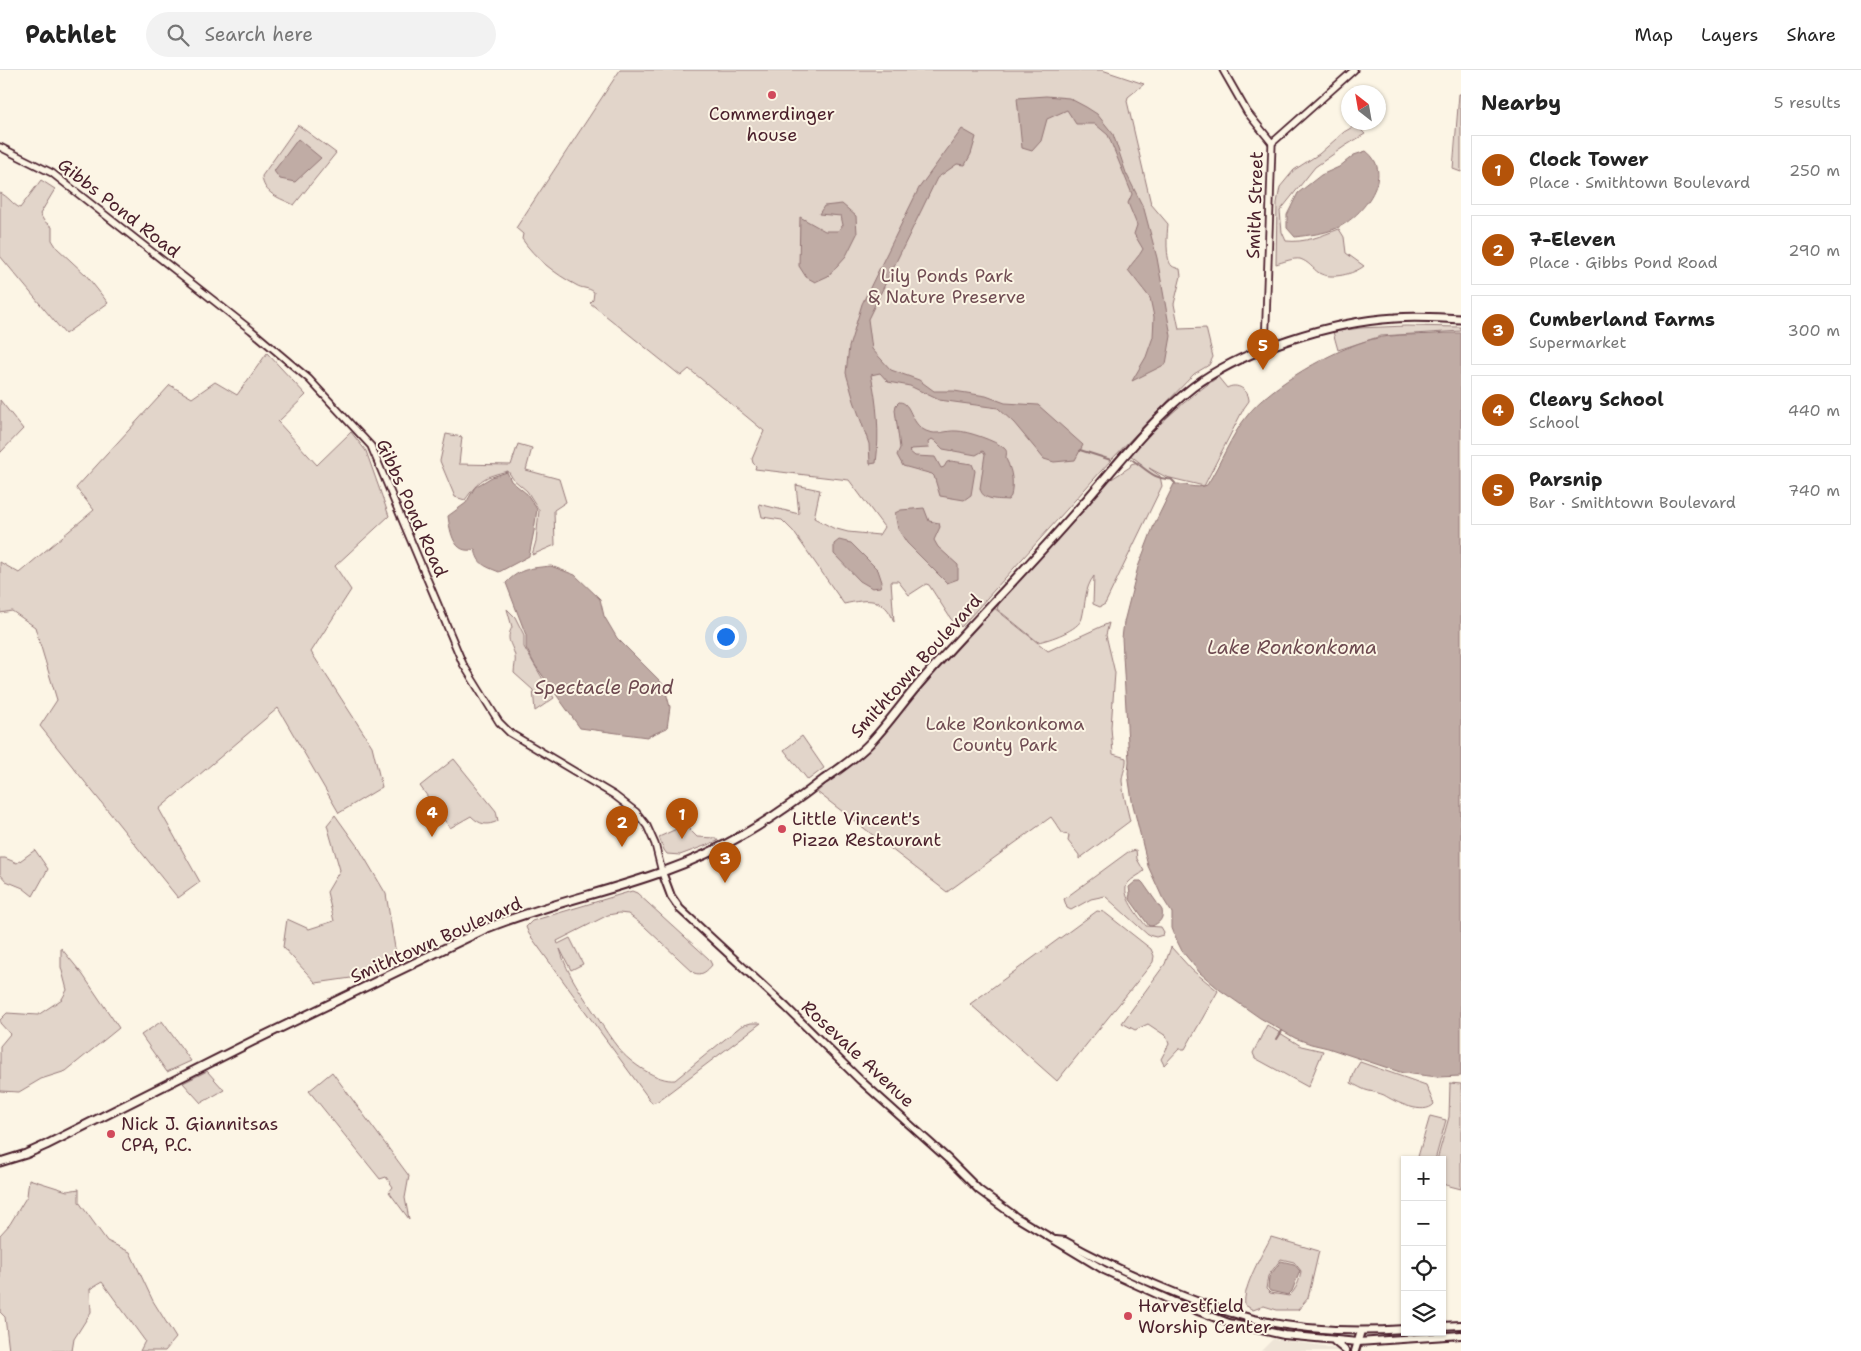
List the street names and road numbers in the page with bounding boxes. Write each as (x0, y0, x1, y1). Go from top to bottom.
street label: Smith Street (1241, 151, 1269, 259)
street label: Gibbs Pond Road (53, 153, 185, 263)
street label: Gibbs Pond Road (371, 435, 453, 581)
street label: Smithtown Boulevard (845, 589, 987, 743)
street label: Smithtown Boulevard (346, 891, 526, 989)
street label: Rosevale Avenue (796, 995, 920, 1113)

